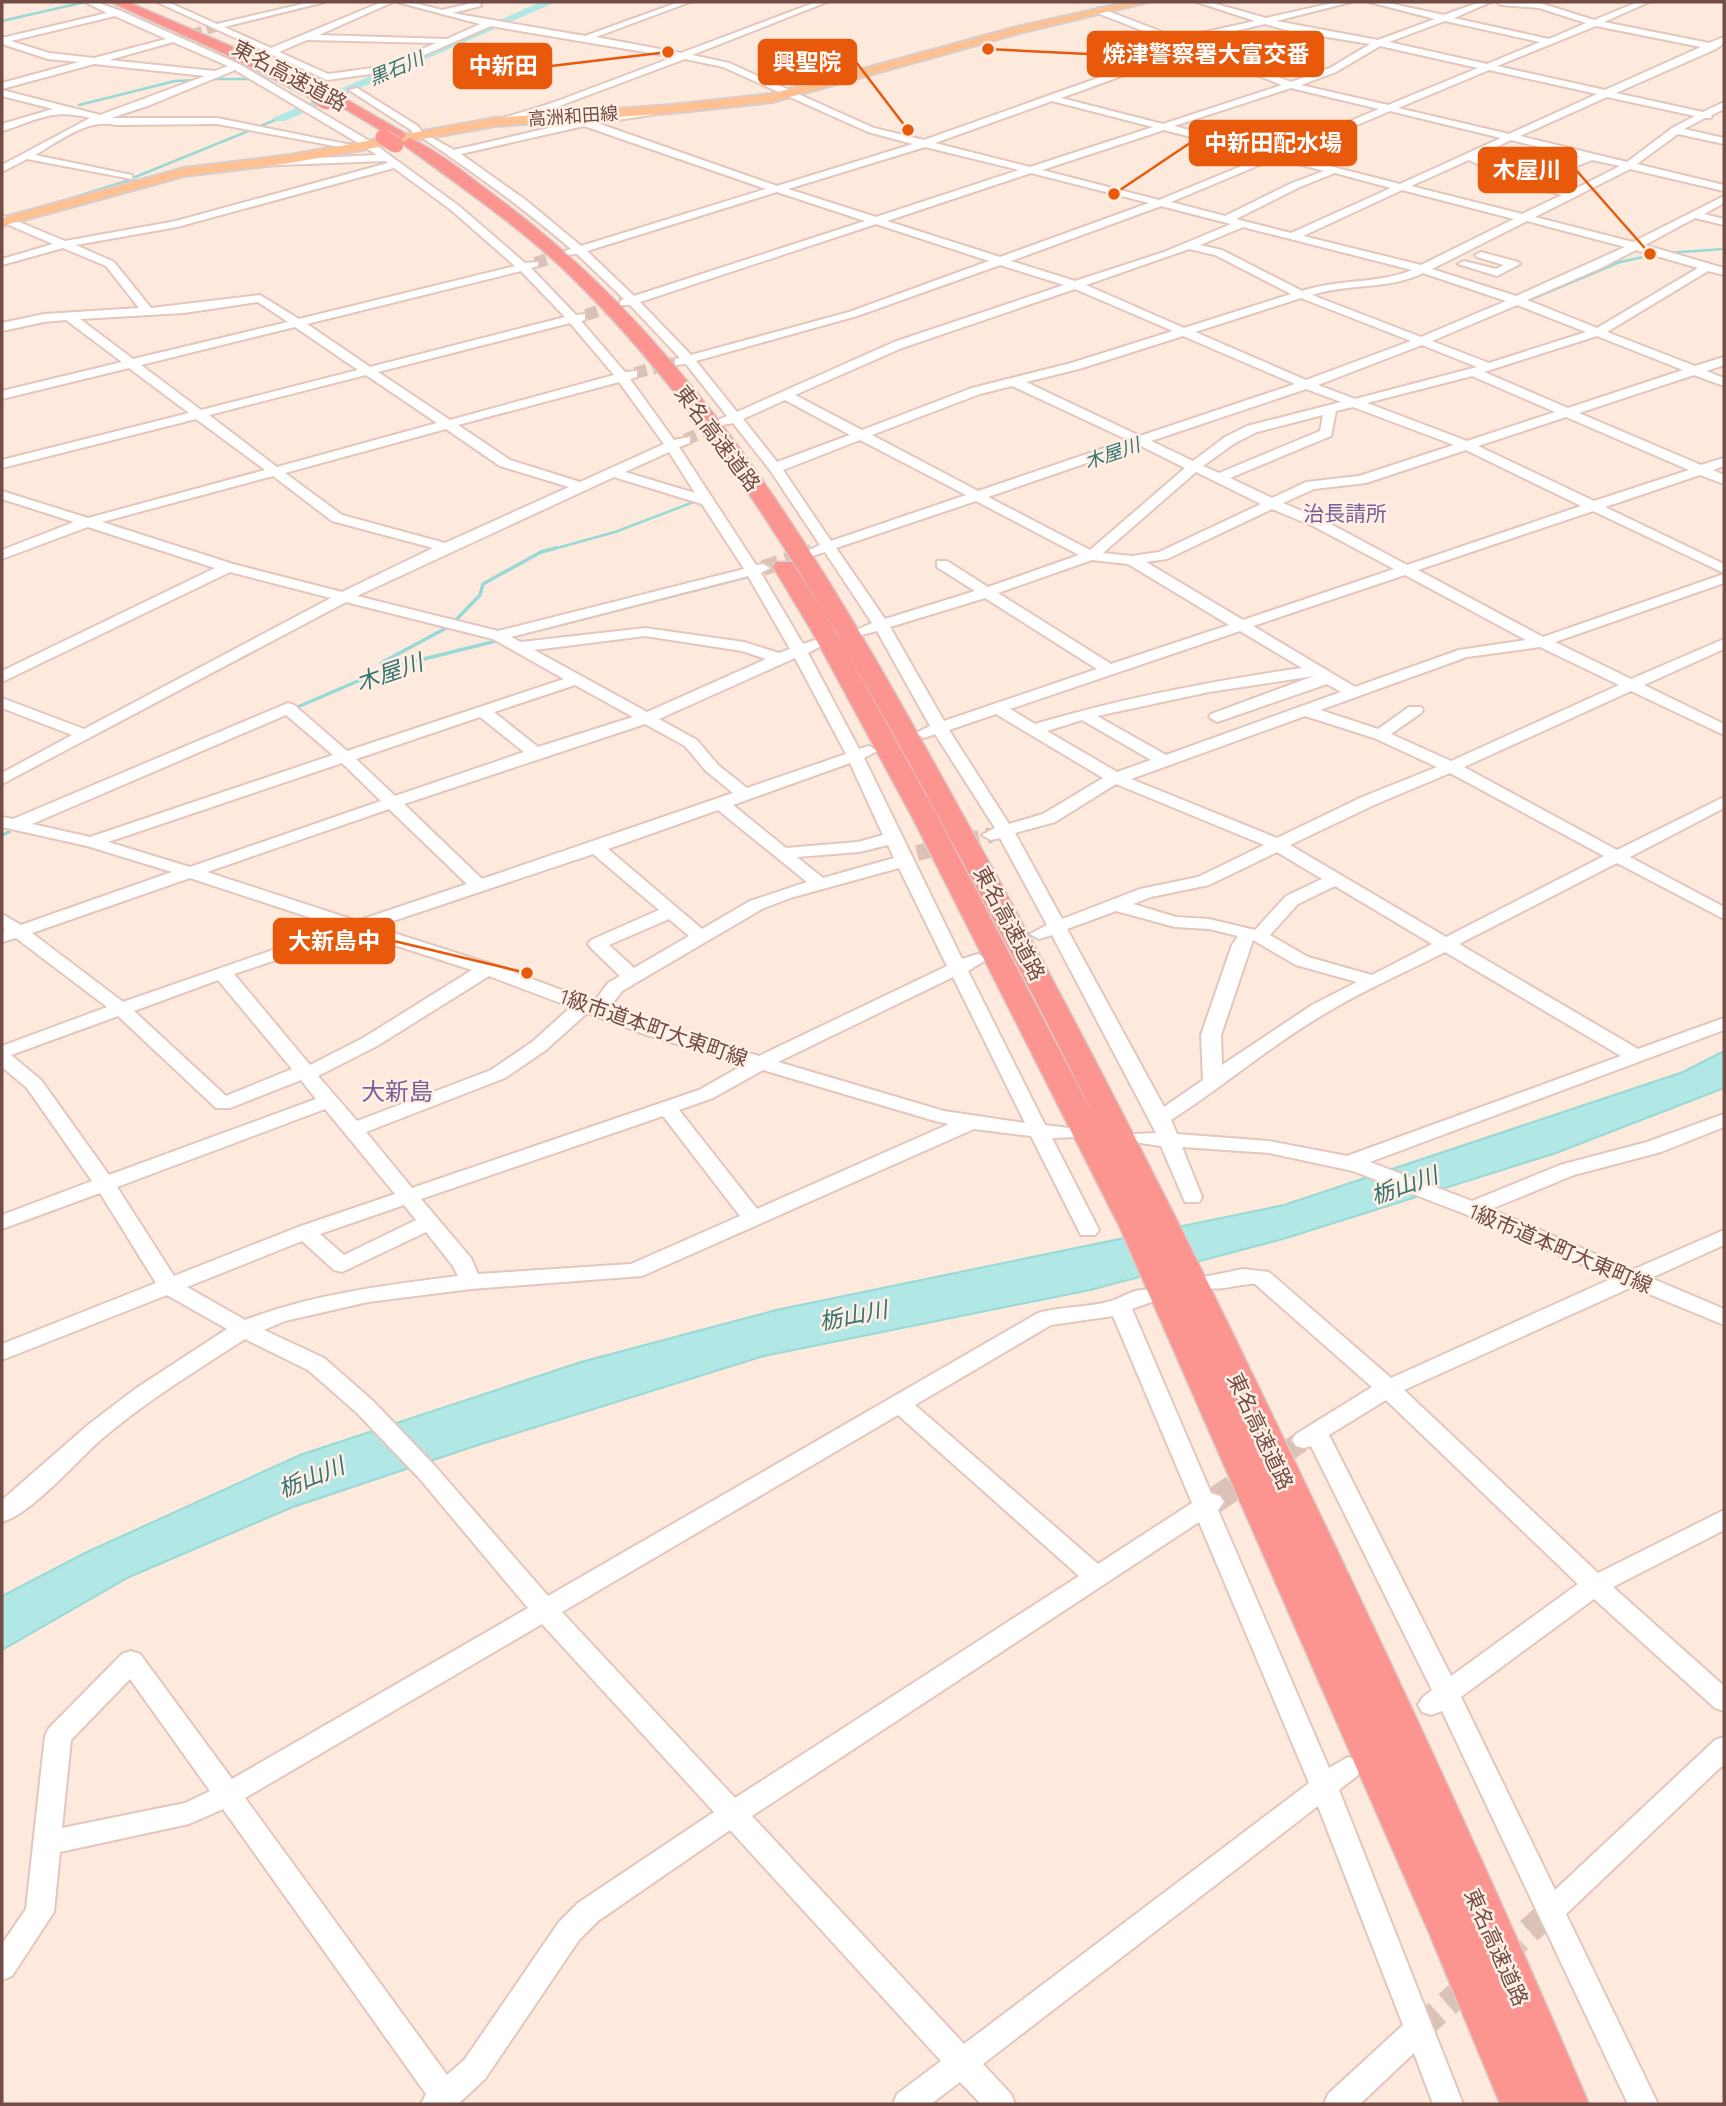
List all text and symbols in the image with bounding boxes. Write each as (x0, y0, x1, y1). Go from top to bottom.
callout: 焼津警察署大富交番 (1088, 32, 1323, 76)
street label: 東名高速道路 (228, 34, 352, 116)
text: 焼津警察署大富交番 (1103, 39, 1310, 68)
callout: 興聖院 (759, 40, 856, 84)
callout: 中新田 (454, 44, 551, 88)
water label: 黒石川 (365, 45, 429, 90)
text: 興聖院 (773, 47, 842, 76)
text: 中新田 (469, 51, 538, 80)
street label: 高洲和田線 (527, 101, 619, 131)
callout: 中新田配水場 (1190, 121, 1356, 165)
text: 中新田配水場 (1204, 128, 1342, 157)
callout: 木屋川 (1479, 148, 1576, 192)
text: 木屋川 (1493, 155, 1562, 184)
street label: 東名高速道路 (670, 380, 766, 496)
water label: 木屋川 (1081, 432, 1145, 474)
district label: 治長請所 (1303, 500, 1387, 526)
water label: 木屋川 (352, 646, 429, 697)
street label: 東名高速道路 (969, 861, 1051, 985)
callout: 大新島中 (274, 919, 394, 963)
text: 大新島中 (288, 926, 380, 955)
street label: 1級市道本町大東町線 (557, 983, 751, 1071)
district label: 大新島 (361, 1076, 433, 1106)
water label: 栃山川 (1367, 1159, 1444, 1210)
street label: 1級市道本町大東町線 (1465, 1198, 1657, 1298)
water label: 栃山川 (816, 1294, 893, 1336)
street label: 東名高速道路 (1223, 1368, 1299, 1494)
water label: 栃山川 (274, 1450, 351, 1503)
street label: 東名高速道路 (1459, 1884, 1535, 2010)

